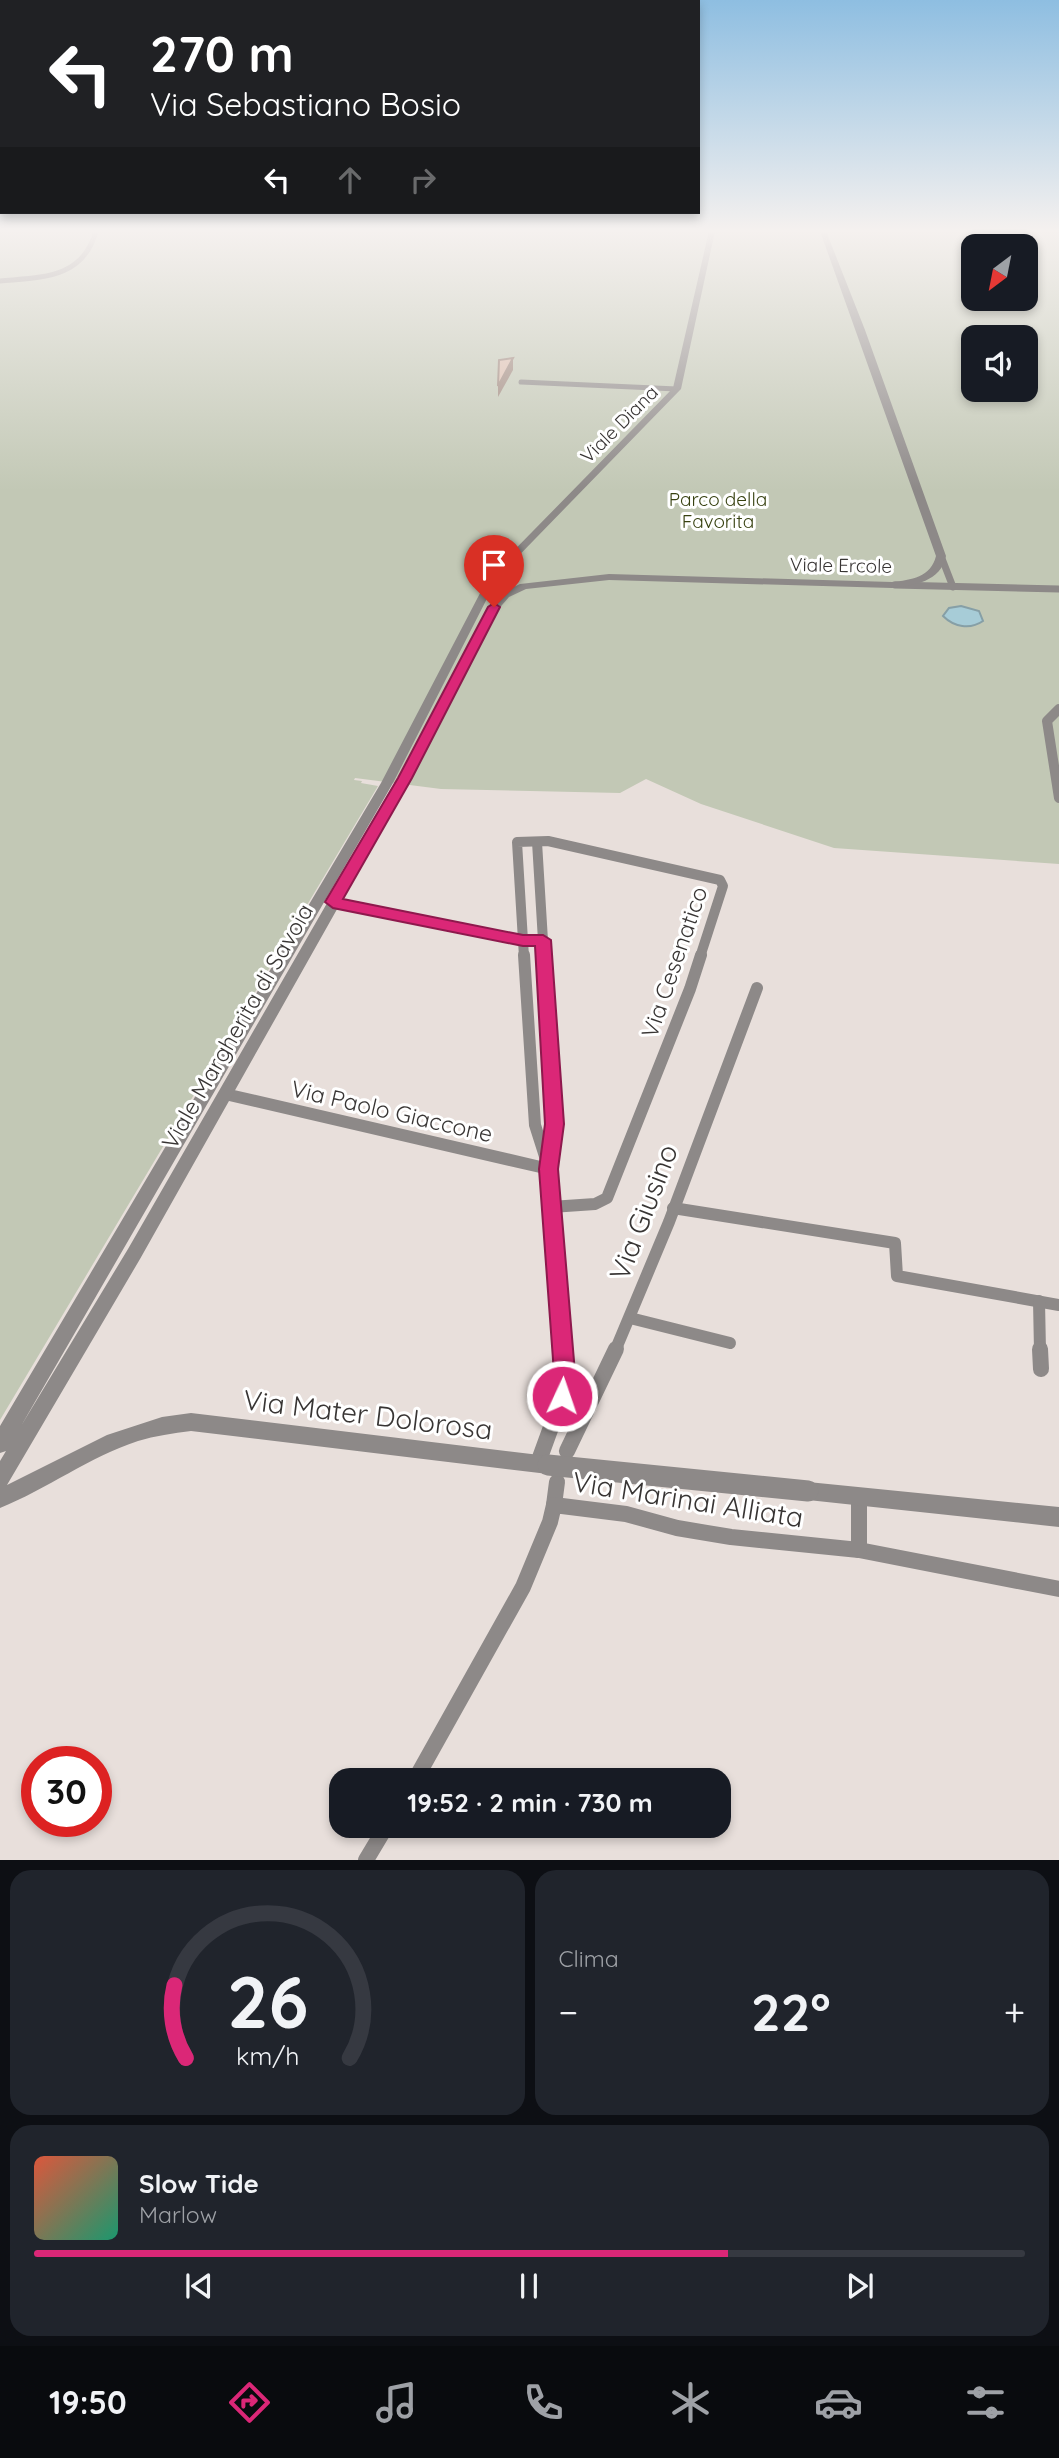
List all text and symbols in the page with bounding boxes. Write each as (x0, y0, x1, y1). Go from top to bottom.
text: 270 m (150, 23, 294, 84)
icon: left (35, 28, 126, 119)
text: Via Sebastiano Bosio (150, 84, 461, 124)
icon: left (258, 161, 296, 199)
icon: ahead (331, 161, 369, 199)
icon: right (404, 161, 442, 199)
north arrow (961, 234, 1038, 312)
map controls (961, 234, 1038, 402)
button: sound (961, 325, 1038, 402)
street label: Viale Diana (575, 380, 663, 468)
park label: Parco della Favorita (669, 487, 767, 533)
pin (464, 535, 524, 607)
icon: arrive (475, 546, 513, 584)
street label: Viale Ercole (790, 552, 892, 578)
street label: Via Cesenatico (635, 883, 713, 1041)
street label: Viale Margherita di Savoia (155, 898, 319, 1154)
street label: Via Paolo Giaccone (288, 1074, 496, 1148)
street label: Via Giusino (601, 1139, 685, 1285)
position arrow (525, 1359, 599, 1433)
street label: Via Mater Dolorosa (241, 1381, 495, 1447)
street label: Via Marinai Alliata (570, 1463, 806, 1535)
speed limit sign: 30 (21, 1746, 112, 1837)
text: 19:52 · 2 min · 730 m (407, 1786, 653, 1819)
text: Clima (559, 1944, 619, 1973)
text: 26 (226, 1956, 308, 2047)
text: 22° (751, 1979, 831, 2044)
text: − (559, 1988, 578, 2036)
text: + (1004, 1988, 1025, 2036)
text: km/h (236, 2040, 299, 2071)
text: Slow Tide (139, 2167, 259, 2200)
text: Marlow (139, 2200, 217, 2229)
icon: previous (180, 2267, 218, 2305)
icon: pause (510, 2267, 548, 2305)
icon: next (841, 2267, 879, 2305)
icon: directions (225, 2378, 274, 2427)
icon: music (372, 2378, 421, 2427)
icon: phone (519, 2378, 568, 2427)
icon: climate (666, 2378, 715, 2427)
icon: car (814, 2378, 863, 2427)
icon: filters (961, 2378, 1010, 2427)
text: 19:50 (49, 2382, 127, 2422)

